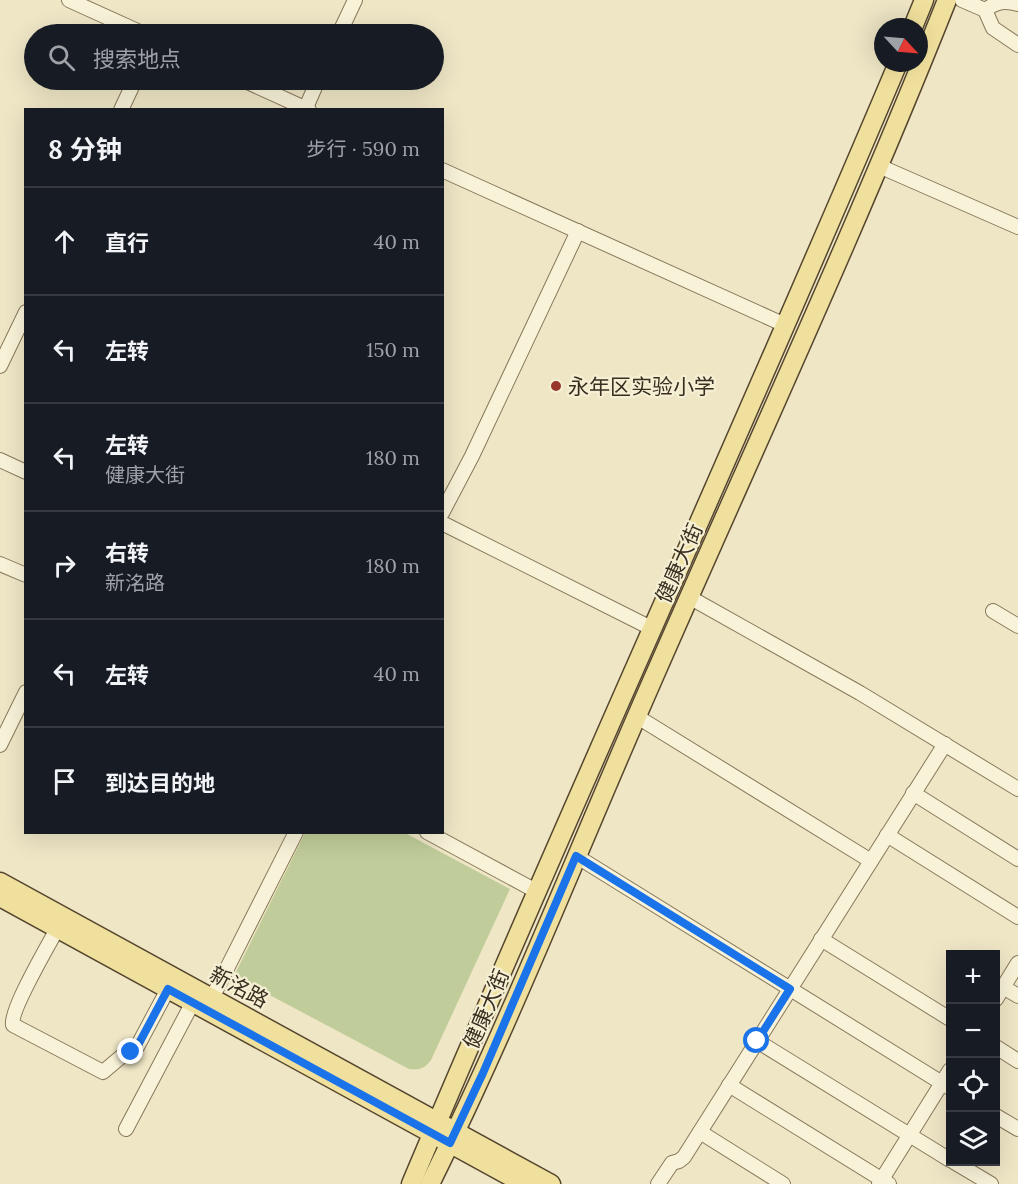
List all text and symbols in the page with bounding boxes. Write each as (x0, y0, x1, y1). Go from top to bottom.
north arrow (874, 18, 928, 72)
search box (24, 24, 444, 90)
icon: search (45, 41, 78, 74)
text: 搜索地点 (93, 45, 181, 73)
text: 8 分钟 (48, 133, 122, 166)
text: 步行 · 590 m (306, 136, 420, 161)
icon: ahead (48, 225, 81, 258)
text: 直行 (105, 229, 149, 257)
text: 40 m (374, 229, 420, 254)
icon: left (48, 333, 81, 366)
text: 左转 (105, 337, 149, 365)
text: 150 m (366, 337, 420, 362)
place label: 永年区实验小学 (568, 373, 715, 400)
marker: 永年区实验小学 (549, 379, 563, 393)
text: 左转 (105, 431, 149, 459)
icon: left (48, 441, 81, 474)
text: 180 m (366, 445, 420, 470)
text: 健康大街 (105, 462, 185, 487)
street label: 健康大街 (650, 519, 708, 607)
text: 右转 (105, 539, 149, 567)
icon: right (48, 549, 81, 582)
text: 180 m (366, 553, 420, 578)
text: 新洺路 (105, 570, 165, 595)
icon: left (48, 657, 81, 690)
text: 左转 (105, 661, 149, 689)
text: 40 m (374, 661, 420, 686)
icon: arrive (48, 765, 81, 798)
text: 到达目的地 (105, 769, 215, 797)
map controls (946, 950, 1000, 1166)
button: + (946, 950, 1000, 1004)
street label: 新洺路 (205, 960, 273, 1014)
street label: 健康大街 (457, 965, 515, 1053)
button: − (946, 1004, 1000, 1058)
route start (743, 1027, 769, 1053)
route end (117, 1038, 143, 1064)
button: locate (946, 1058, 1000, 1112)
button: layers (946, 1112, 1000, 1166)

